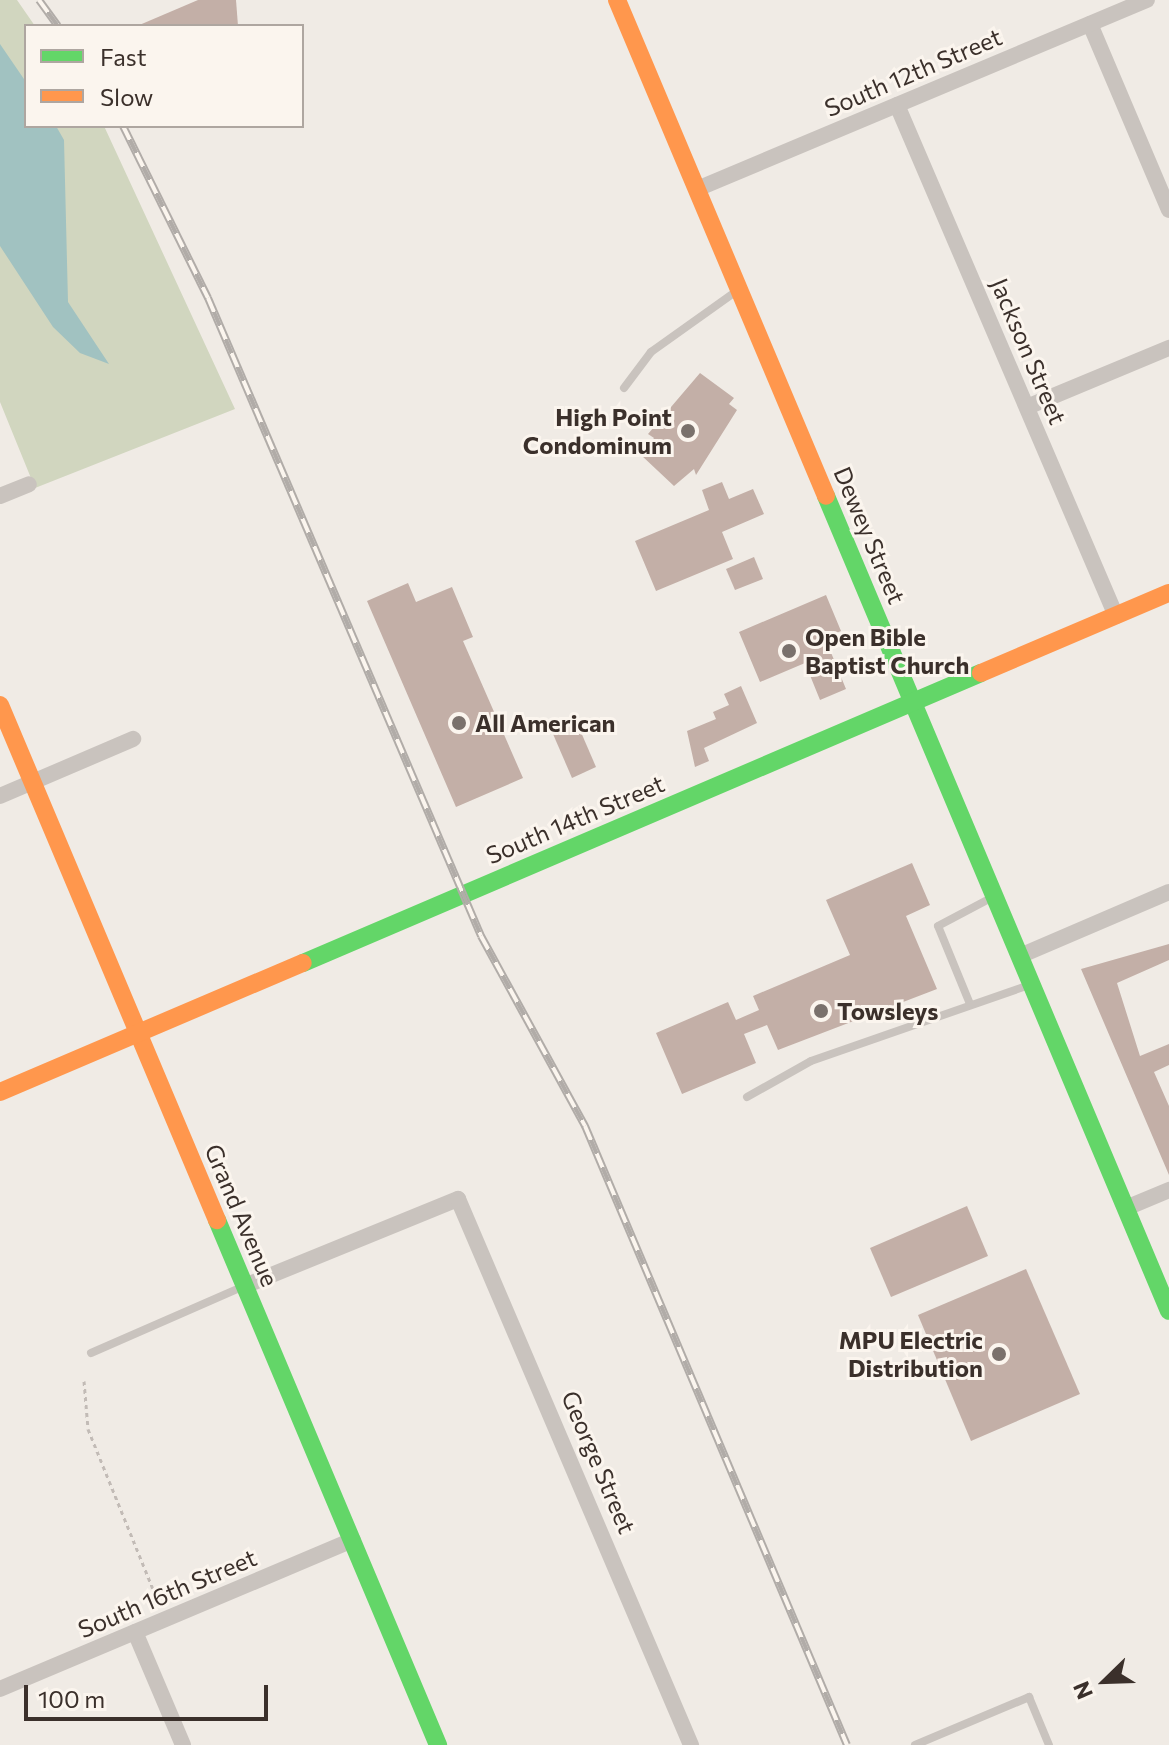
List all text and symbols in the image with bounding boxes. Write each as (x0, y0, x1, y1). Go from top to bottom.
street label: South 12th Street (820, 22, 1006, 122)
legend (24, 24, 304, 128)
text: Fast (100, 42, 147, 71)
text: Slow (100, 82, 153, 111)
street label: Jackson Street (985, 274, 1073, 428)
place label: High Point Condominum (523, 403, 672, 459)
marker: High Point Condominum (679, 422, 697, 440)
street label: Dewey Street (828, 462, 912, 608)
place label: Open Bible Baptist Church (805, 623, 969, 679)
marker: Open Bible Baptist Church (780, 642, 798, 660)
place label: All American (475, 709, 615, 737)
marker: All American (450, 714, 468, 732)
street label: South 14th Street (482, 768, 668, 870)
place label: Towsleys (837, 997, 938, 1025)
marker: Towsleys (812, 1002, 830, 1020)
street label: Grand Avenue (199, 1140, 285, 1290)
place label: MPU Electric Distribution (839, 1326, 983, 1382)
marker: MPU Electric Distribution (990, 1345, 1008, 1363)
street label: George Street (556, 1386, 642, 1538)
street label: South 16th Street (74, 1542, 260, 1644)
north arrow (1065, 1641, 1145, 1721)
scale bar (28, 1669, 272, 1719)
text: N (1067, 1678, 1098, 1703)
text: 100 m (38, 1684, 105, 1713)

